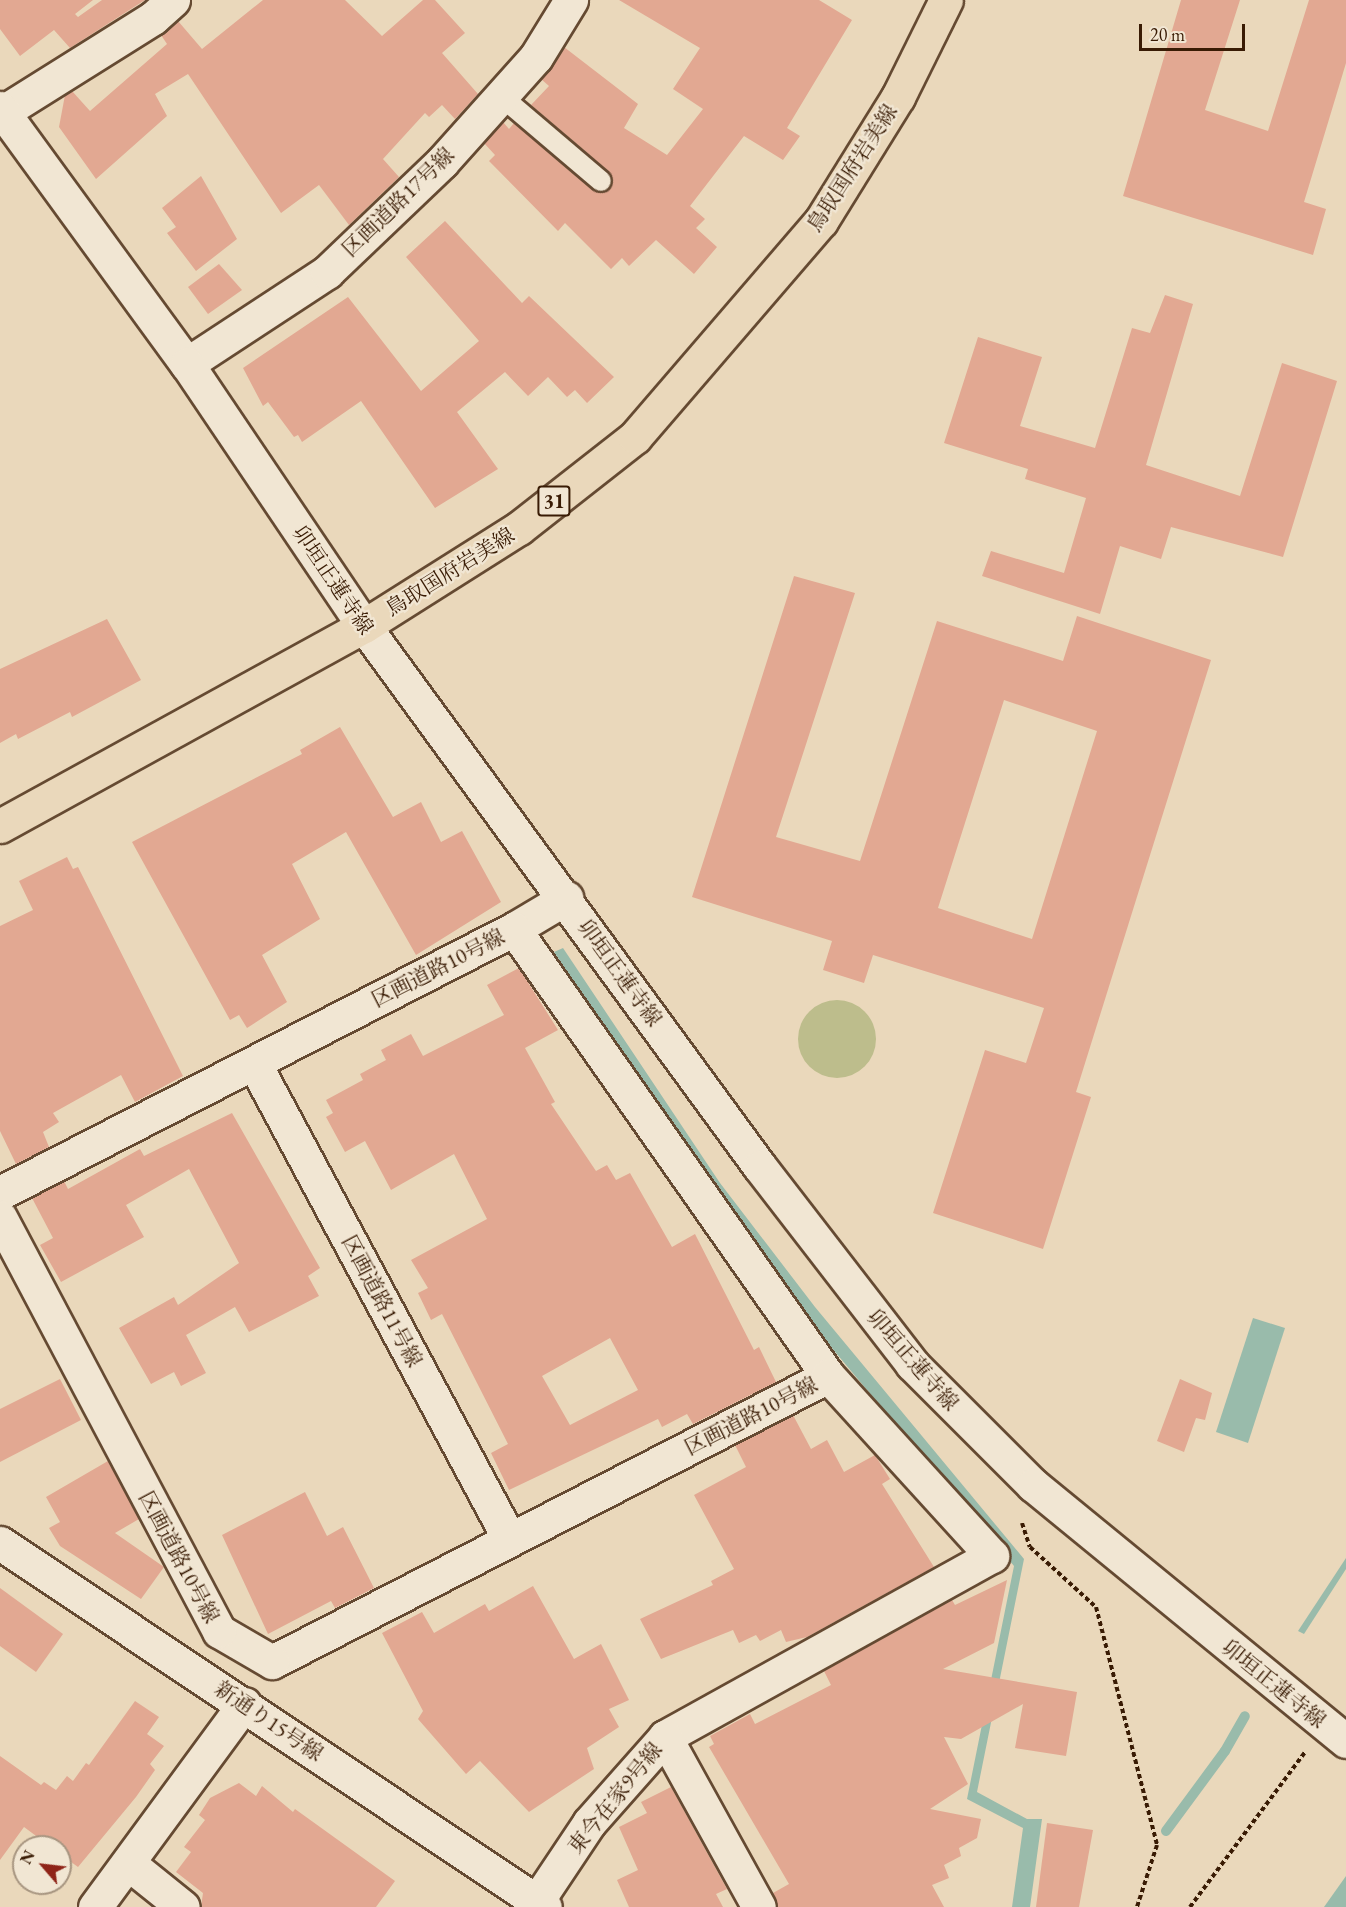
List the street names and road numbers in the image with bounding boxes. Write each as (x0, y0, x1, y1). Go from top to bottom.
street label: 鳥取国府岩美線 (801, 99, 903, 237)
street label: 区画道路17号線 (337, 142, 459, 262)
road number: 31 (536, 484, 572, 518)
street label: 卯垣正蓮寺線 (287, 521, 379, 639)
street label: 鳥取国府岩美線 (381, 522, 519, 622)
street label: 卯垣正蓮寺線 (573, 915, 667, 1031)
street label: 区画道路10号線 (367, 924, 509, 1012)
street label: 区画道路11号線 (337, 1231, 427, 1371)
street label: 卯垣正蓮寺線 (862, 1304, 964, 1416)
street label: 区画道路10号線 (680, 1372, 822, 1460)
street label: 区画道路10号線 (134, 1487, 224, 1627)
street label: 卯垣正蓮寺線 (1217, 1635, 1331, 1733)
street label: 新通り15号線 (210, 1676, 328, 1766)
street label: 東今在家9号線 (562, 1737, 668, 1859)

